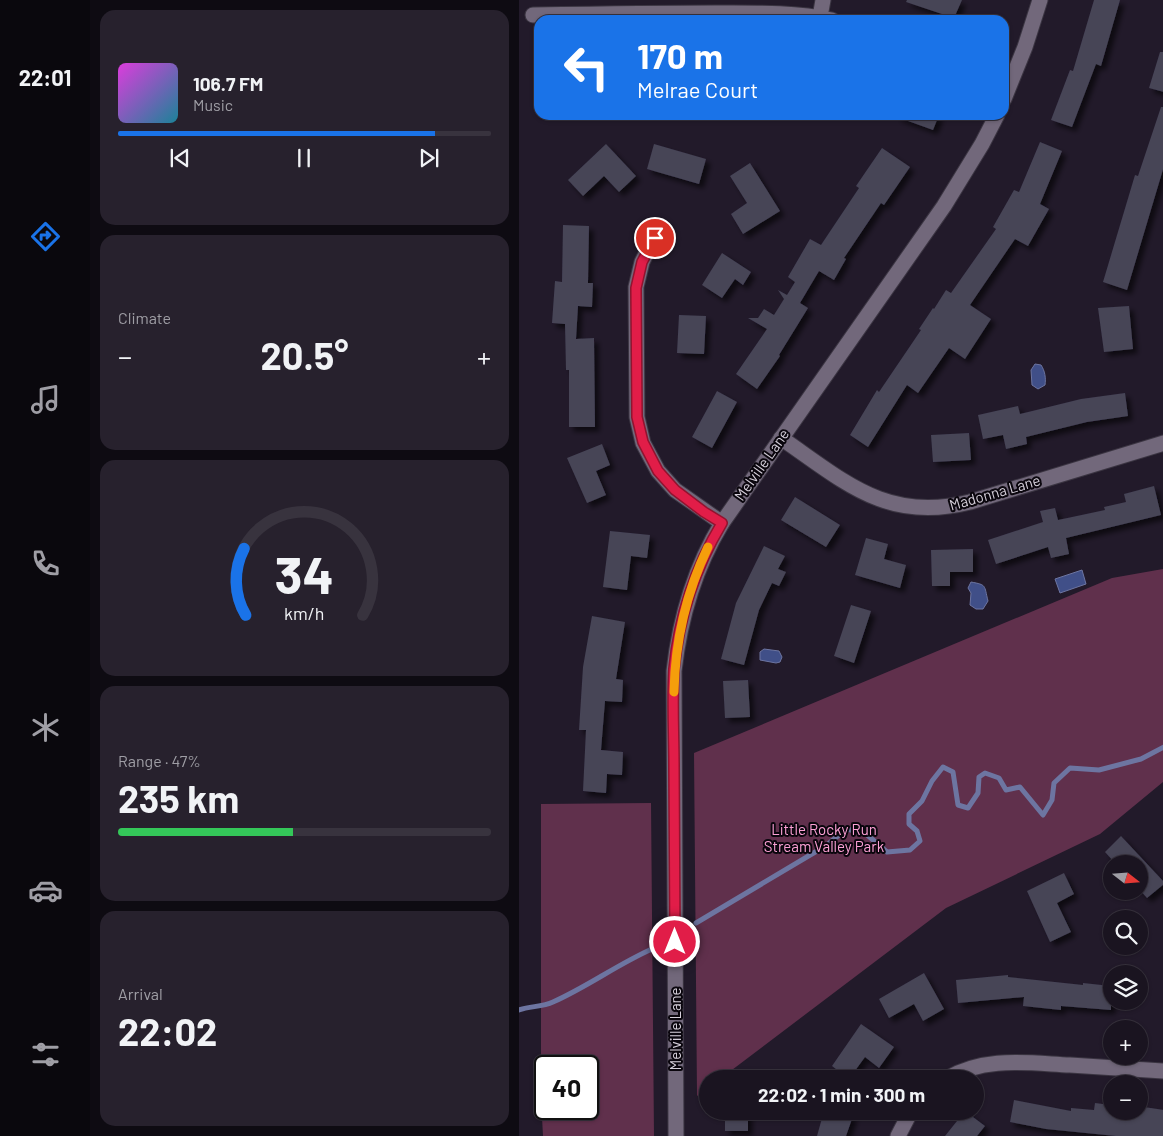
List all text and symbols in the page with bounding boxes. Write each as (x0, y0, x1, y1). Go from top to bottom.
text: 170 m (637, 34, 723, 76)
icon: left (554, 35, 619, 100)
text: 22:01 (19, 64, 71, 90)
text: 106.7 FM (193, 72, 263, 95)
text: Melrae Court (637, 76, 758, 102)
text: Music (193, 95, 233, 114)
icon: previous (166, 144, 194, 172)
icon: pause (290, 144, 318, 172)
icon: next (415, 144, 443, 172)
pin (634, 217, 676, 259)
icon: directions (28, 219, 63, 254)
icon: arrive (641, 224, 669, 252)
text: Climate (118, 308, 171, 327)
text: 20.5° (261, 332, 348, 378)
text: − (118, 339, 132, 373)
text: + (477, 339, 491, 373)
icon: music (28, 382, 63, 417)
street label: Melville Lane (730, 425, 792, 504)
street label: Madonna Lane (947, 470, 1042, 514)
text: 34 (275, 542, 334, 604)
icon: phone (28, 546, 63, 581)
text: km/h (284, 602, 325, 624)
icon: climate (28, 710, 63, 745)
text: Range · 47% (118, 751, 201, 770)
text: 235 km (118, 775, 239, 821)
park label: Little Rocky Run Stream Valley Park (764, 820, 885, 855)
north arrow (1103, 855, 1148, 900)
map controls (1103, 855, 1148, 1120)
icon: car (28, 873, 63, 908)
button: search (1103, 910, 1148, 955)
position arrow (648, 915, 700, 967)
button: layers (1103, 965, 1148, 1010)
text: Arrival (118, 984, 163, 1003)
street label: Melville Lane (666, 987, 684, 1071)
text: 22:02 (118, 1008, 217, 1054)
button: + (1103, 1020, 1148, 1065)
icon: filters (28, 1037, 63, 1072)
speed limit sign: 40 (534, 1055, 599, 1120)
button: − (1103, 1075, 1148, 1120)
text: 22:02 · 1 min · 300 m (758, 1083, 925, 1106)

